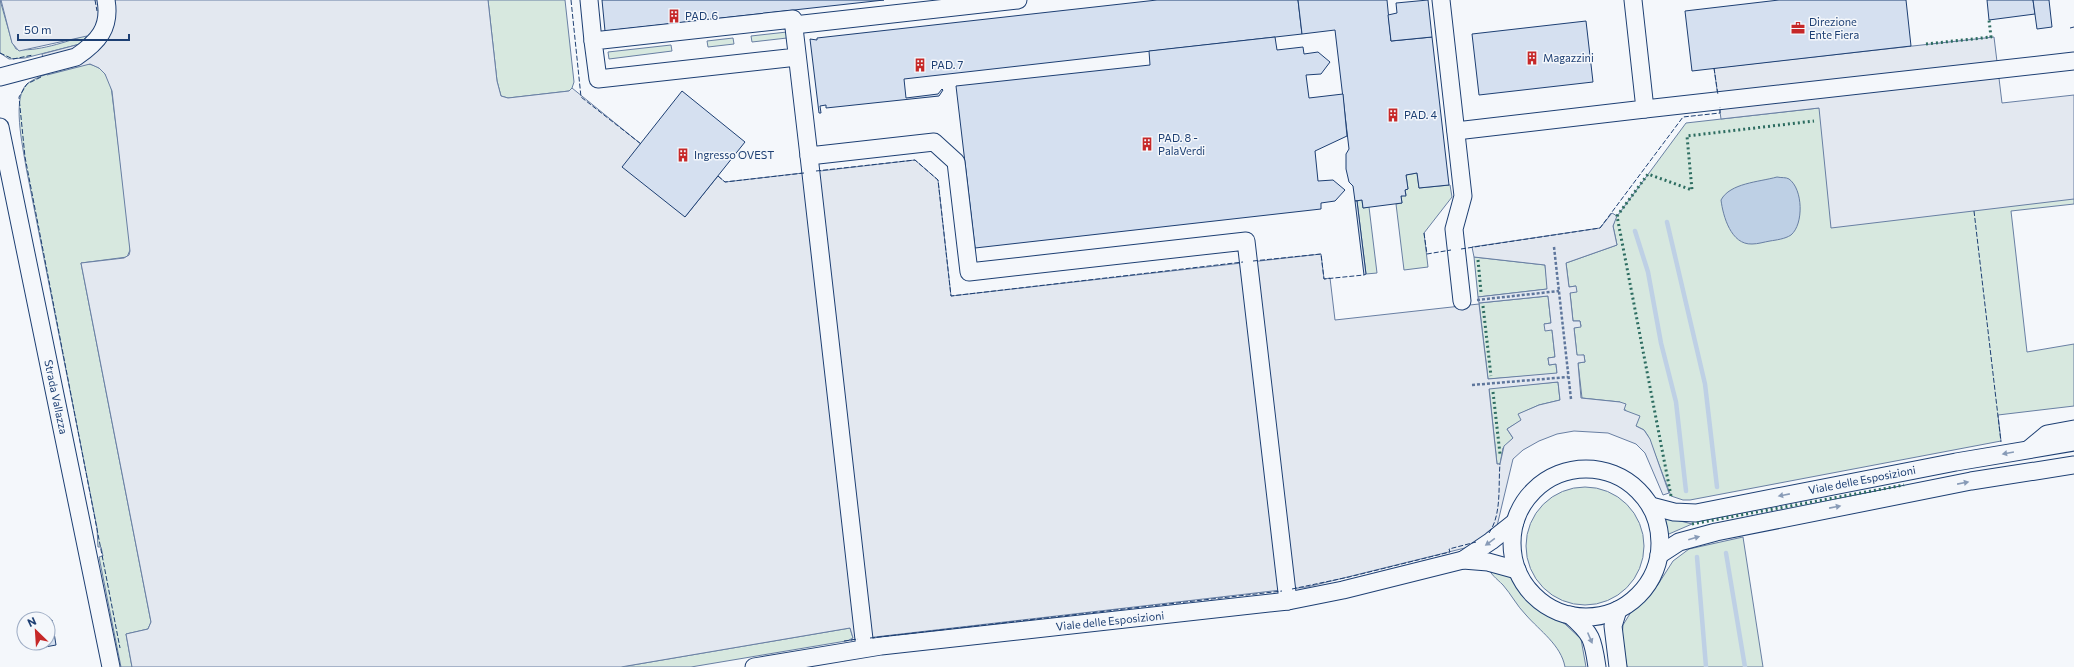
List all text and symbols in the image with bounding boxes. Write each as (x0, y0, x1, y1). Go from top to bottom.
building icon: PAD. 6 (666, 8, 682, 24)
place label: PAD. 6 (685, 9, 718, 22)
place label: Direzione Ente Fiera (1809, 15, 1859, 41)
scale bar (18, 16, 129, 42)
office icon: Direzione Ente Fiera (1790, 20, 1806, 36)
text: 50 m (24, 22, 52, 36)
building icon: Magazzini (1524, 50, 1540, 66)
place label: Magazzini (1543, 51, 1594, 64)
building icon: PAD. 7 (912, 57, 928, 73)
place label: PAD. 7 (931, 58, 963, 71)
building icon: PAD. 4 (1385, 107, 1401, 123)
place label: PAD. 4 (1404, 108, 1437, 121)
place label: PAD. 8 - PalaVerdi (1158, 131, 1205, 157)
building icon: PAD. 8 - PalaVerdi (1139, 136, 1155, 152)
building icon: Ingresso OVEST (675, 147, 691, 163)
place label: Ingresso OVEST (694, 148, 774, 161)
street label: Strada Vallazza (42, 358, 71, 435)
one-way arrow (2002, 450, 2014, 456)
street label: Viale delle Esposizioni (1807, 463, 1917, 496)
one-way arrow (1956, 479, 1969, 485)
one-way arrow (1778, 492, 1790, 498)
one-way arrow (1829, 504, 1841, 510)
one-way arrow (1688, 535, 1700, 541)
one-way arrow (1484, 538, 1495, 546)
street label: Viale delle Esposizioni (1055, 608, 1165, 633)
north arrow (16, 611, 56, 651)
text: N (25, 614, 38, 629)
one-way arrow (1587, 632, 1593, 643)

